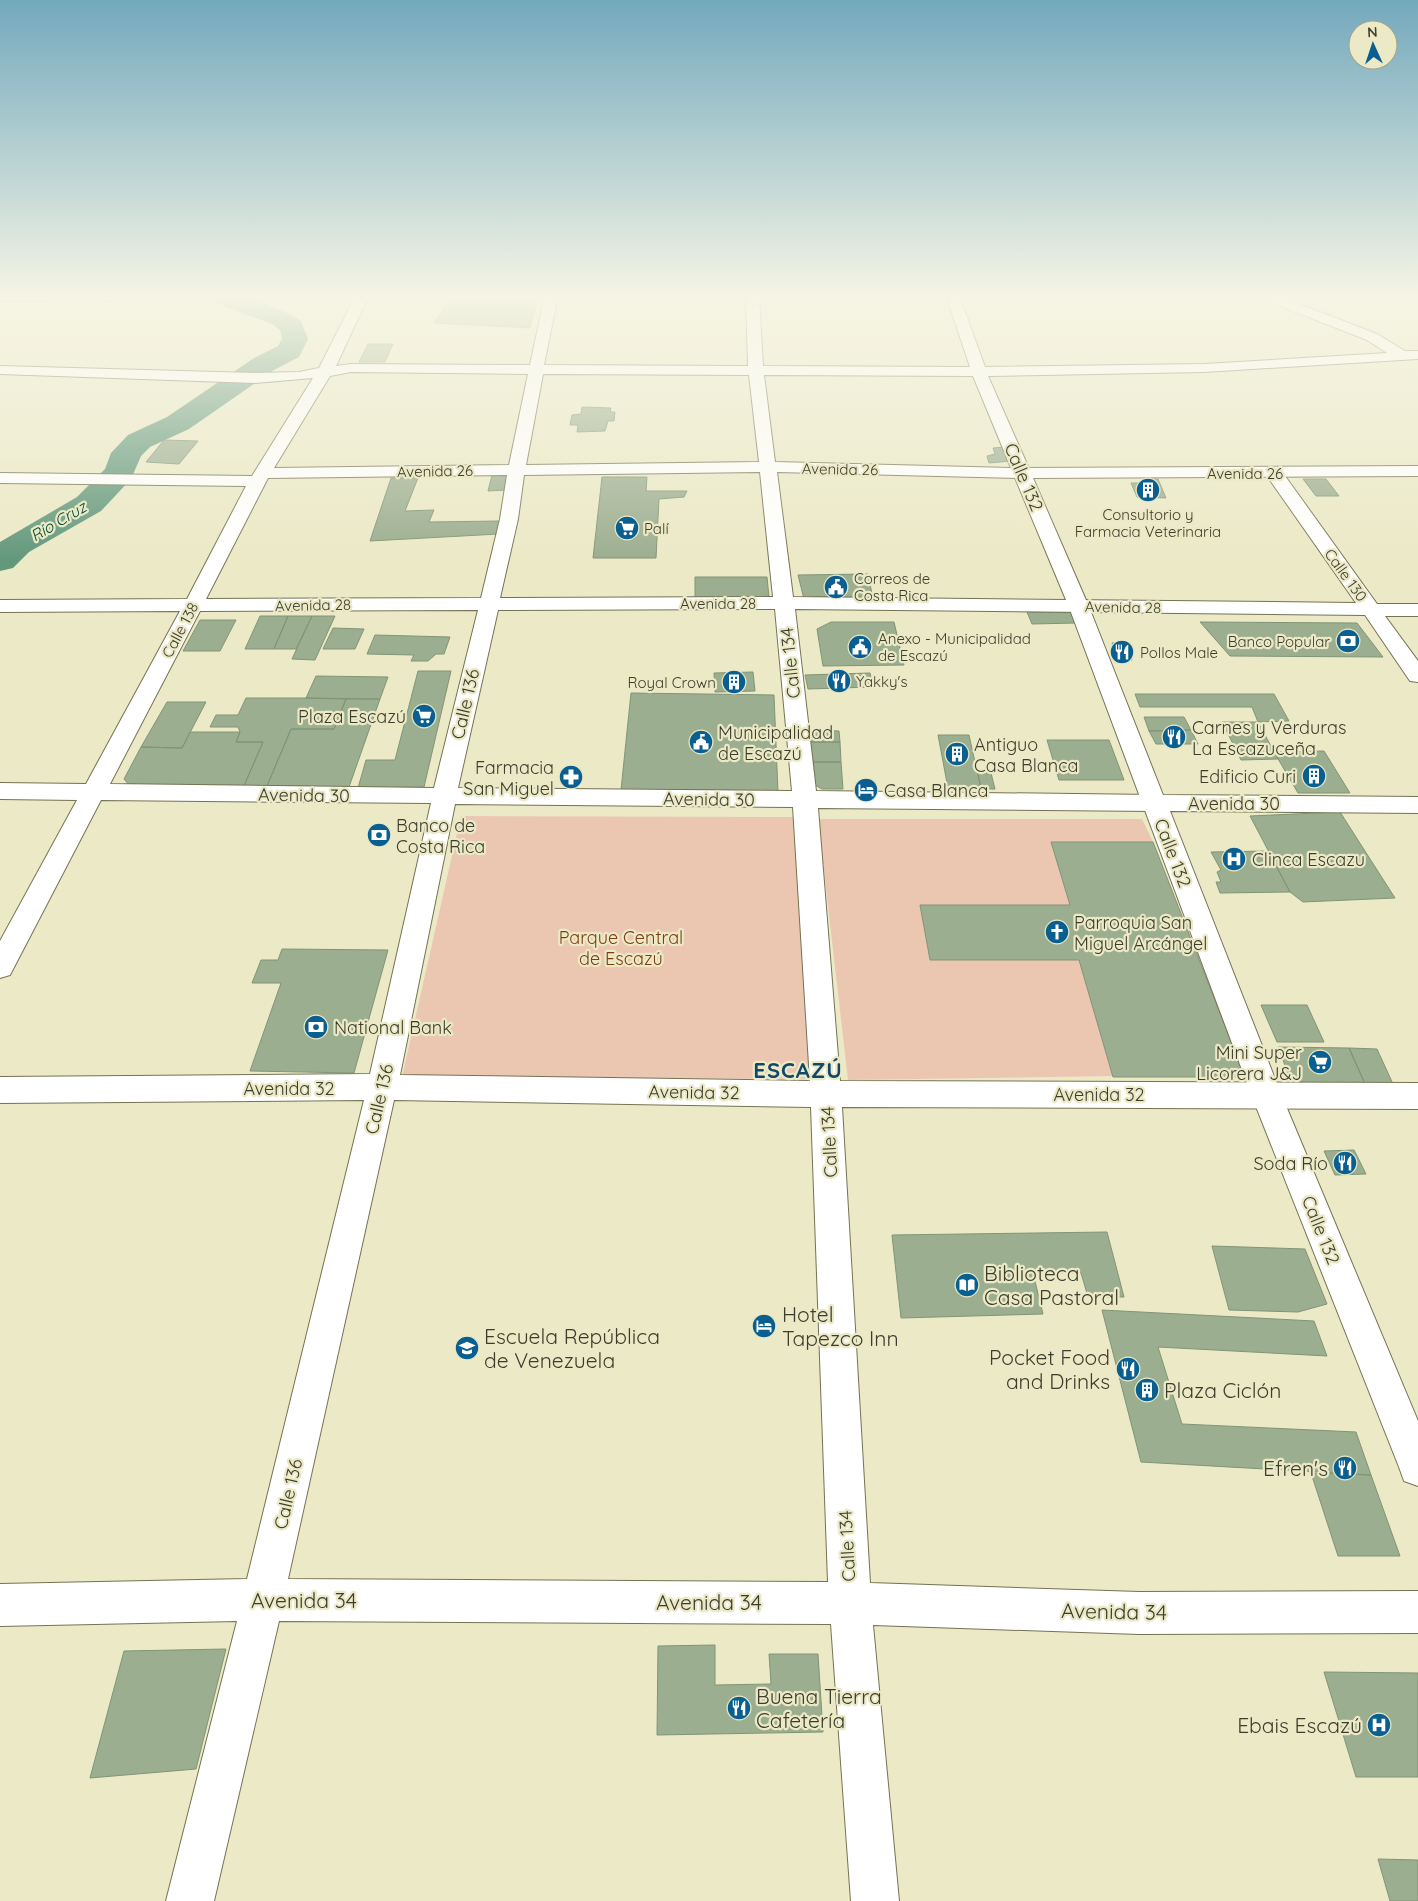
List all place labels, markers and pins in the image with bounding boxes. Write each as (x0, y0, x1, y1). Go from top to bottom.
building icon: Consultorio y Farmacia Veterinaria (1135, 477, 1161, 503)
place label: Consultorio y Farmacia Veterinaria (1075, 505, 1221, 541)
supermarket icon: Palí (614, 515, 640, 541)
place label: Palí (644, 519, 669, 538)
place label: Correos de Costa Rica (854, 569, 930, 605)
public building icon: Correos de Costa Rica (823, 574, 849, 600)
bank icon: Banco Popular (1335, 628, 1361, 654)
place label: Anexo - Municipalidad de Escazú (878, 629, 1031, 665)
place label: Banco Popular (1228, 632, 1330, 651)
public building icon: Anexo - Municipalidad de Escazú (847, 634, 873, 660)
restaurant icon: Pollos Male (1109, 639, 1135, 665)
place label: Pollos Male (1140, 643, 1218, 662)
restaurant icon: Yakky's (826, 668, 852, 694)
building icon: Royal Crown (721, 669, 747, 695)
place label: Yakky's (856, 672, 907, 691)
place label: Royal Crown (628, 673, 716, 692)
supermarket icon: Plaza Escazú (411, 703, 437, 729)
place label: Plaza Escazú (298, 705, 406, 728)
place label: Carnes y Verduras La Escazuceña (1192, 716, 1346, 760)
place label: Municipalidad de Escazú (718, 721, 833, 765)
restaurant icon: Carnes y Verduras La Escazuceña (1161, 724, 1187, 750)
public building icon: Municipalidad de Escazú (688, 729, 714, 755)
place label: Antiguo Casa Blanca (974, 733, 1078, 777)
building icon: Antiguo Casa Blanca (944, 741, 970, 767)
place label: Farmacia San Miguel (463, 756, 554, 800)
building icon: Edificio Curi (1301, 763, 1327, 789)
pharmacy icon: Farmacia San Miguel (558, 764, 584, 790)
place label: Edificio Curi (1199, 765, 1296, 788)
hotel icon: Casa Blanca (853, 777, 879, 803)
place label: Casa Blanca (884, 779, 988, 802)
place label: Banco de Costa Rica (396, 814, 485, 858)
bank icon: Banco de Costa Rica (366, 822, 392, 848)
hospital icon: Clinca Escazu (1221, 846, 1247, 872)
place label: Clinca Escazu (1252, 848, 1365, 871)
place label: Parroquia San Miguel Arcángel (1074, 911, 1207, 955)
church icon: Parroquia San Miguel Arcángel (1044, 919, 1070, 945)
bank icon: National Bank (303, 1014, 329, 1040)
place label: National Bank (334, 1016, 452, 1039)
place label: Mini Super Licorera J&J (1196, 1041, 1302, 1085)
supermarket icon: Mini Super Licorera J&J (1307, 1049, 1333, 1075)
restaurant icon: Soda Río (1332, 1150, 1358, 1176)
place label: Soda Río (1253, 1152, 1328, 1175)
place label: Biblioteca Casa Pastoral (984, 1260, 1119, 1310)
library icon: Biblioteca Casa Pastoral (954, 1272, 980, 1298)
place label: Hotel Tapezco Inn (782, 1301, 899, 1351)
hotel icon: Hotel Tapezco Inn (751, 1313, 777, 1339)
place label: Escuela República de Venezuela (484, 1323, 660, 1373)
school or university icon: Escuela República de Venezuela (454, 1335, 480, 1361)
place label: Pocket Food and Drinks (989, 1344, 1110, 1394)
restaurant icon: Pocket Food and Drinks (1115, 1356, 1141, 1382)
building icon: Plaza Ciclón (1134, 1377, 1160, 1403)
place label: Plaza Ciclón (1164, 1377, 1281, 1403)
place label: Efren's (1263, 1455, 1328, 1481)
restaurant icon: Efren's (1332, 1455, 1358, 1481)
place label: Buena Tierra Cafetería (756, 1683, 882, 1733)
restaurant icon: Buena Tierra Cafetería (726, 1695, 752, 1721)
place label: Ebais Escazú (1237, 1712, 1362, 1738)
hospital icon: Ebais Escazú (1366, 1712, 1392, 1738)

